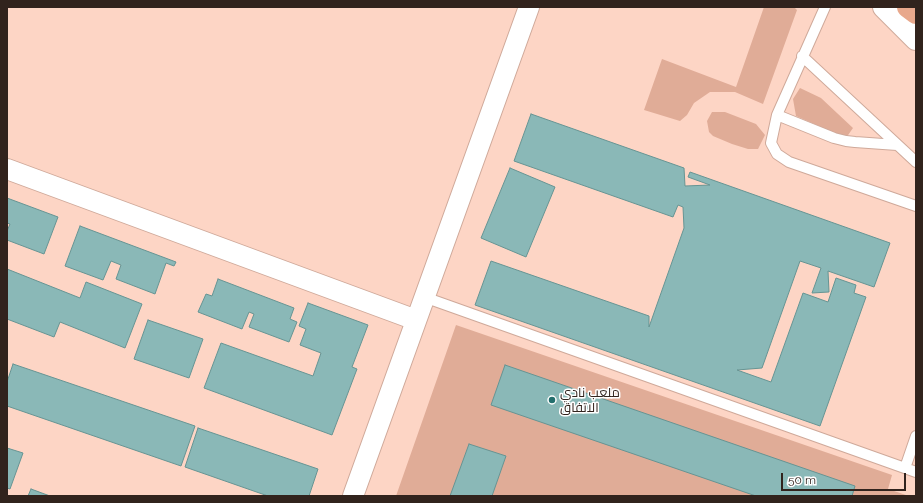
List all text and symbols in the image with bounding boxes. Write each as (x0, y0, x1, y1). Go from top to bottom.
place label: ملعب نادي الاتفاق (560, 385, 620, 416)
marker: ملعب نادي الاتفاق (547, 395, 557, 405)
scale bar (783, 465, 908, 491)
text: 50 m (788, 473, 816, 487)

